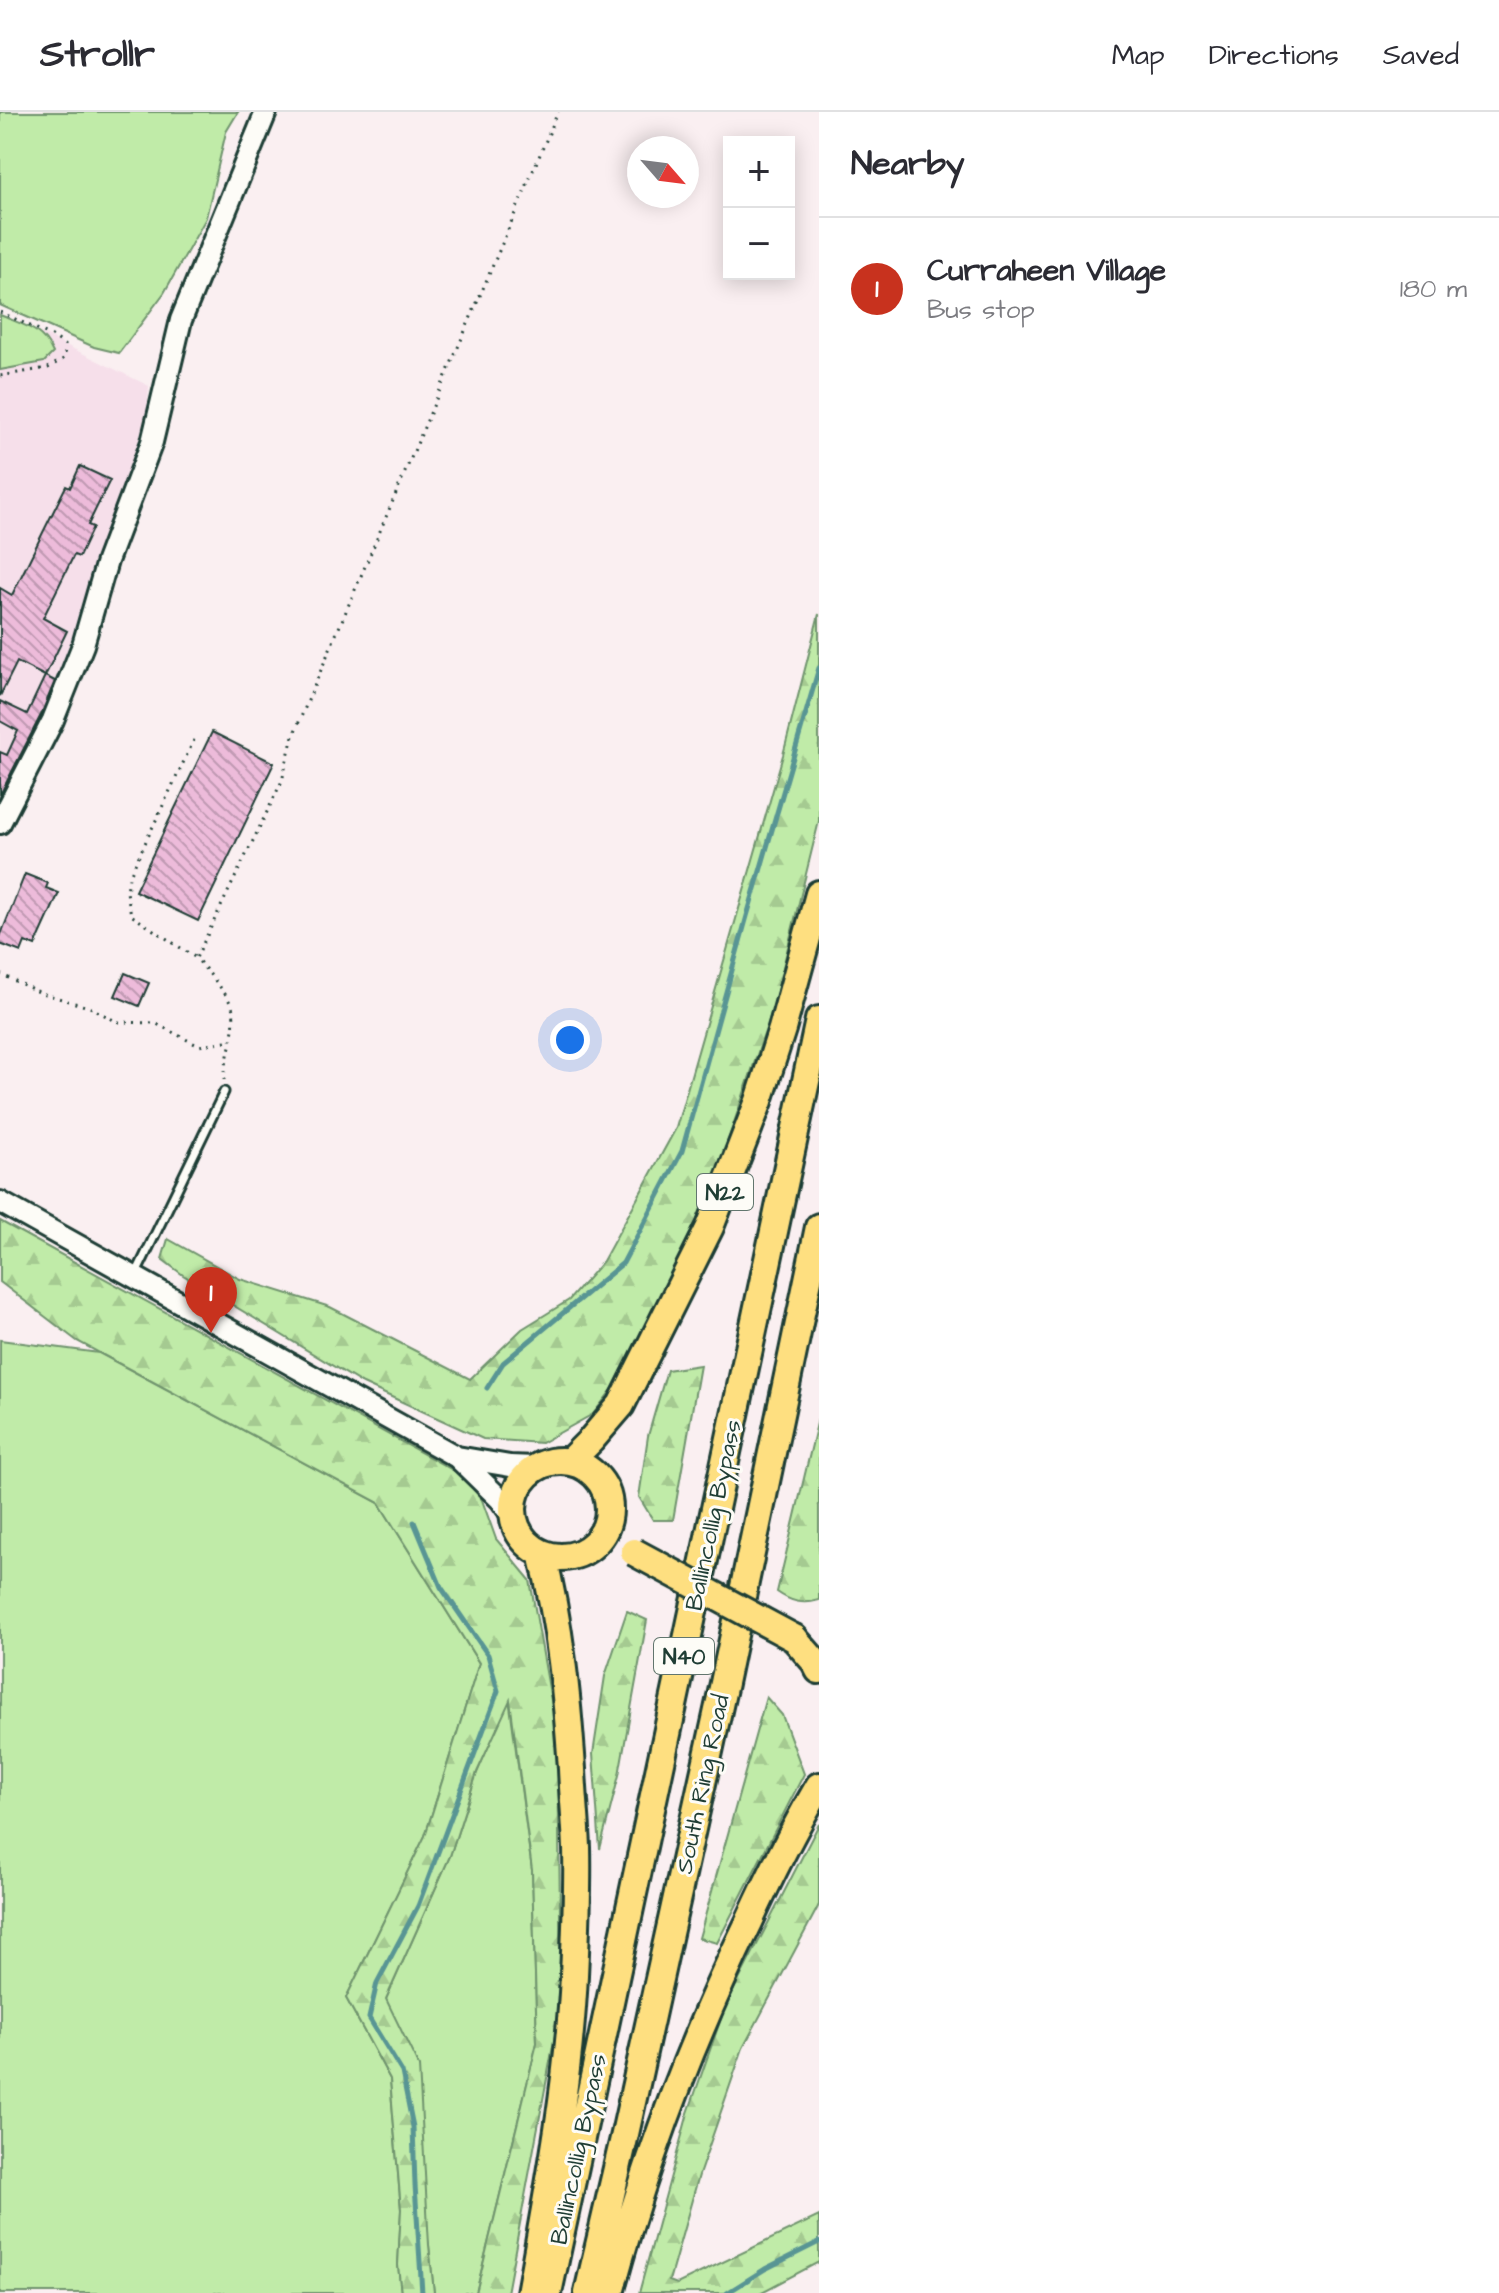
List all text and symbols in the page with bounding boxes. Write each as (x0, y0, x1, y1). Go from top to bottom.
text: Strollr (40, 29, 155, 81)
text: Map (1112, 36, 1165, 75)
text: Directions (1209, 36, 1339, 75)
text: Saved (1383, 36, 1459, 75)
north arrow (627, 136, 699, 208)
map controls (723, 136, 795, 280)
button: + (723, 136, 795, 208)
text: Nearby (851, 140, 965, 188)
button: − (723, 208, 795, 280)
text: Curraheen Village (927, 250, 1166, 292)
text: 1 (875, 271, 879, 307)
text: 180 m (1400, 271, 1467, 307)
text: Bus stop (927, 292, 1035, 328)
your location (550, 1020, 590, 1060)
road number: N22 (697, 1174, 753, 1210)
pin: 1 (185, 1267, 237, 1333)
street label: Ballincollig Bypass (677, 1417, 752, 1614)
road number: N40 (654, 1638, 714, 1674)
street label: South Ring Road (667, 1692, 740, 1877)
street label: Ballincollig Bypass (542, 2051, 617, 2248)

